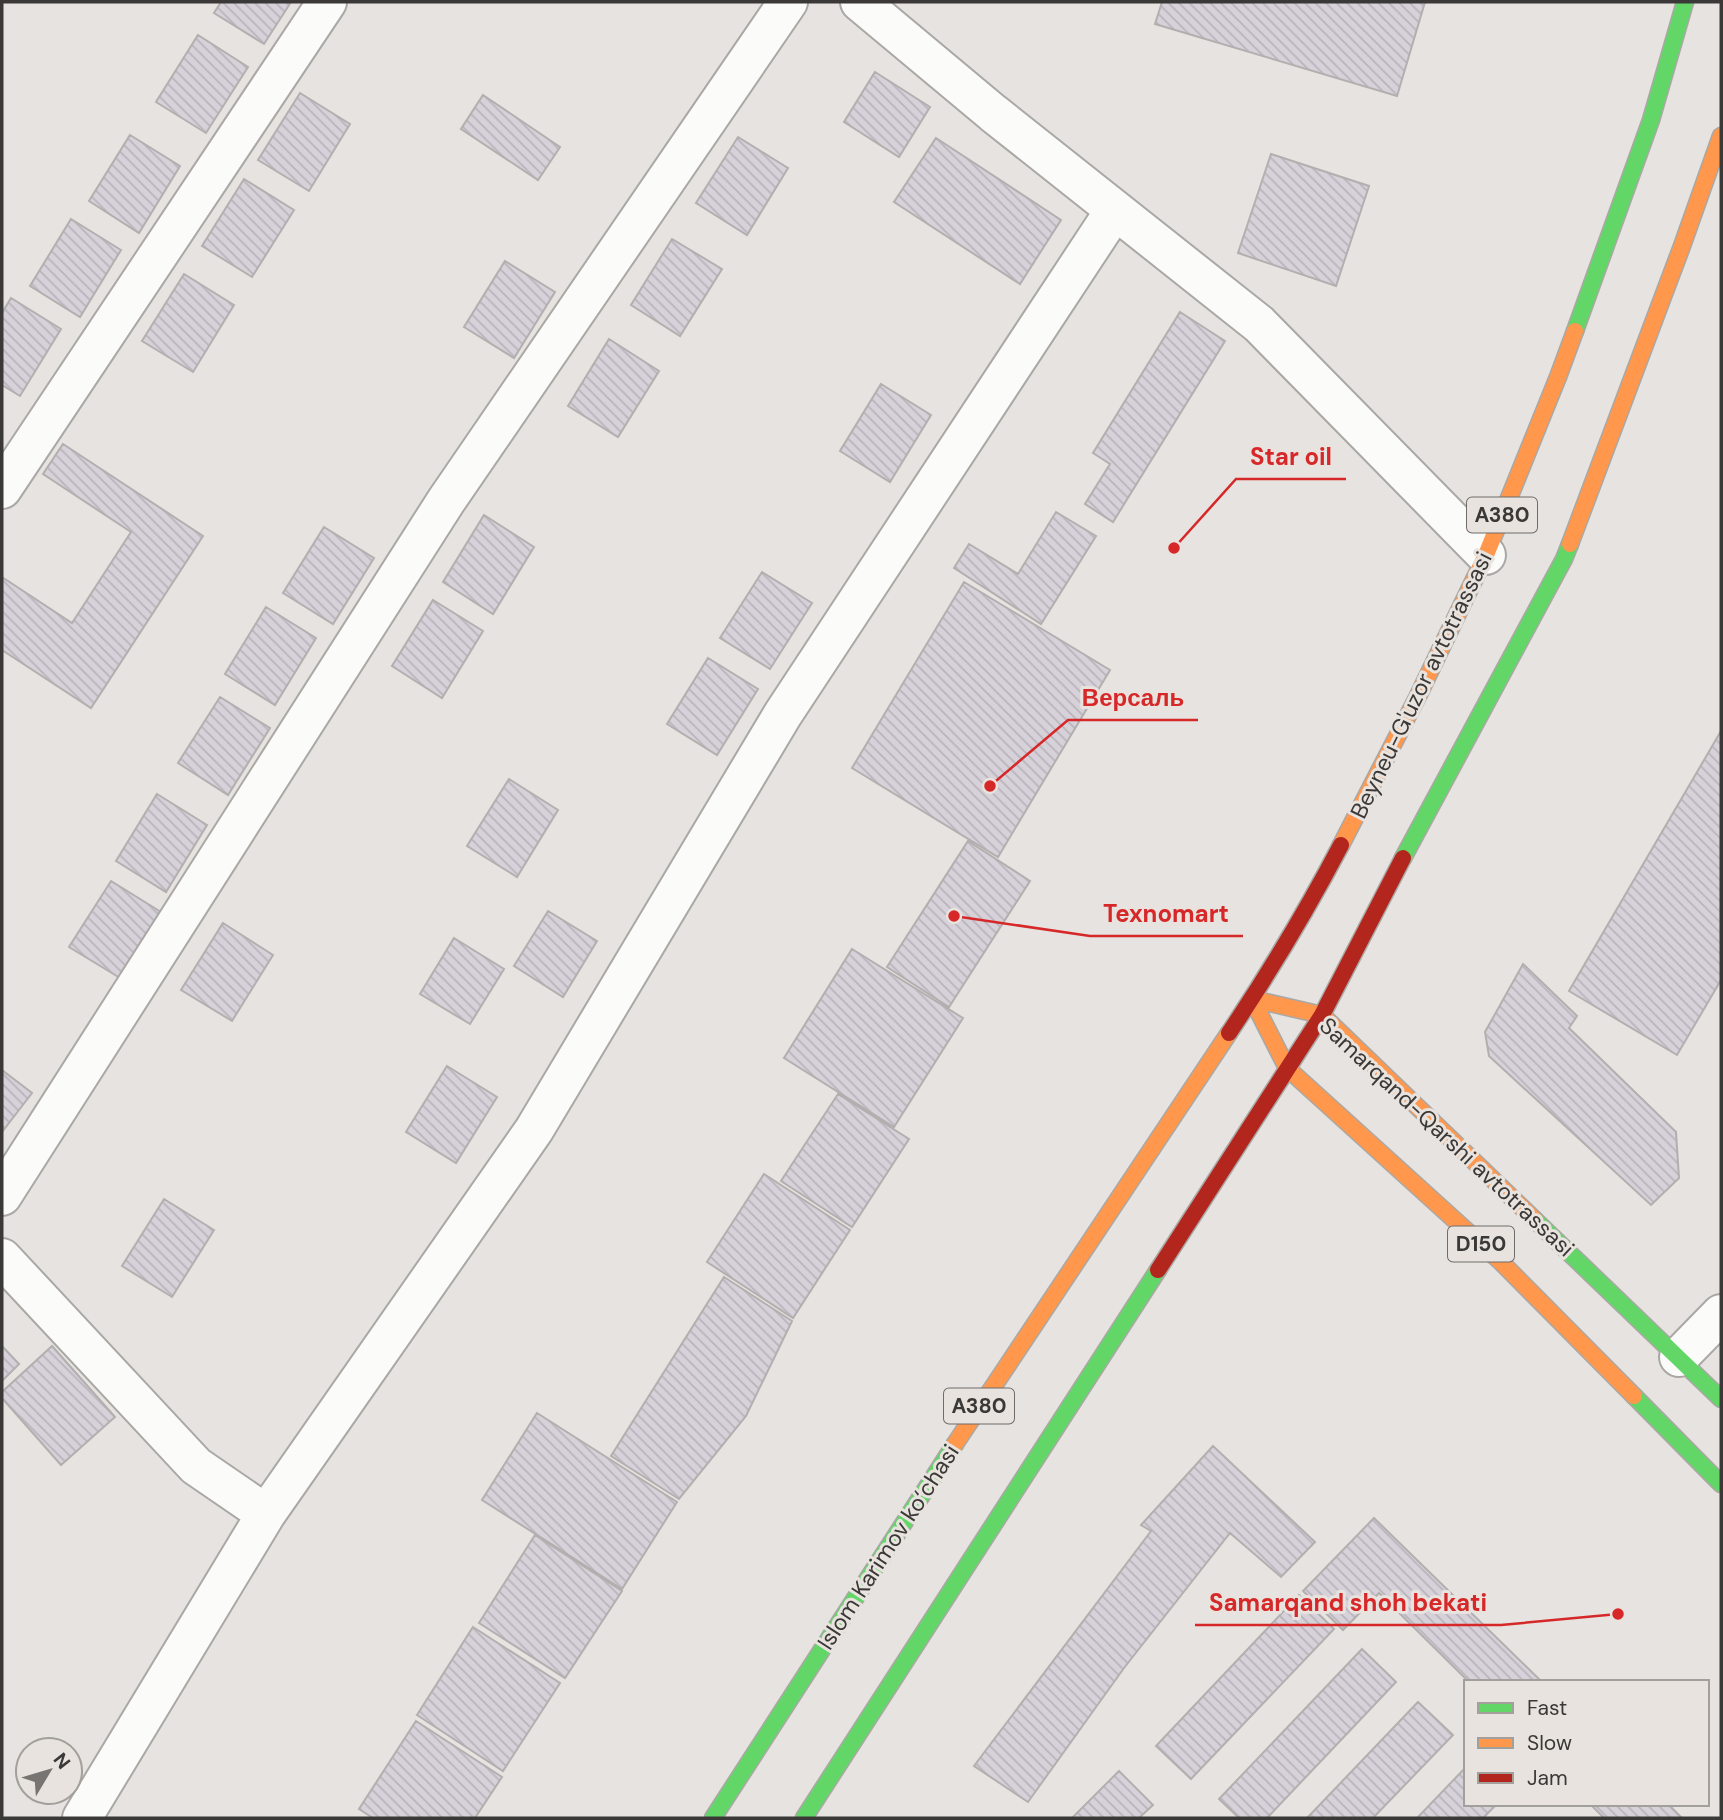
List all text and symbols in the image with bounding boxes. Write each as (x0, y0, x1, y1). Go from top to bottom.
callout: Star oil (1236, 434, 1346, 479)
text: Star oil (1250, 441, 1332, 472)
road number: A380 (1467, 498, 1537, 532)
street label: Beyneu-G'uzor avtotrassasi (1343, 547, 1499, 823)
callout: Версаль (1068, 675, 1198, 720)
text: Версаль (1082, 682, 1184, 713)
callout: Texnomart (1090, 891, 1243, 936)
text: Texnomart (1103, 898, 1229, 929)
street label: Samarqand-Qarshi avtotrassasi (1313, 1011, 1581, 1263)
road number: D150 (1448, 1226, 1514, 1262)
road number: A380 (944, 1388, 1014, 1424)
street label: Islom Karimov ko‘chasi (810, 1439, 966, 1655)
callout: Samarqand shoh bekati (1195, 1580, 1501, 1625)
text: Samarqand shoh bekati (1209, 1587, 1487, 1618)
legend (1464, 1680, 1709, 1806)
text: Fast (1527, 1694, 1567, 1722)
text: Slow (1527, 1729, 1572, 1757)
north arrow (14, 1736, 84, 1806)
text: N (48, 1748, 76, 1774)
text: Jam (1527, 1764, 1568, 1792)

